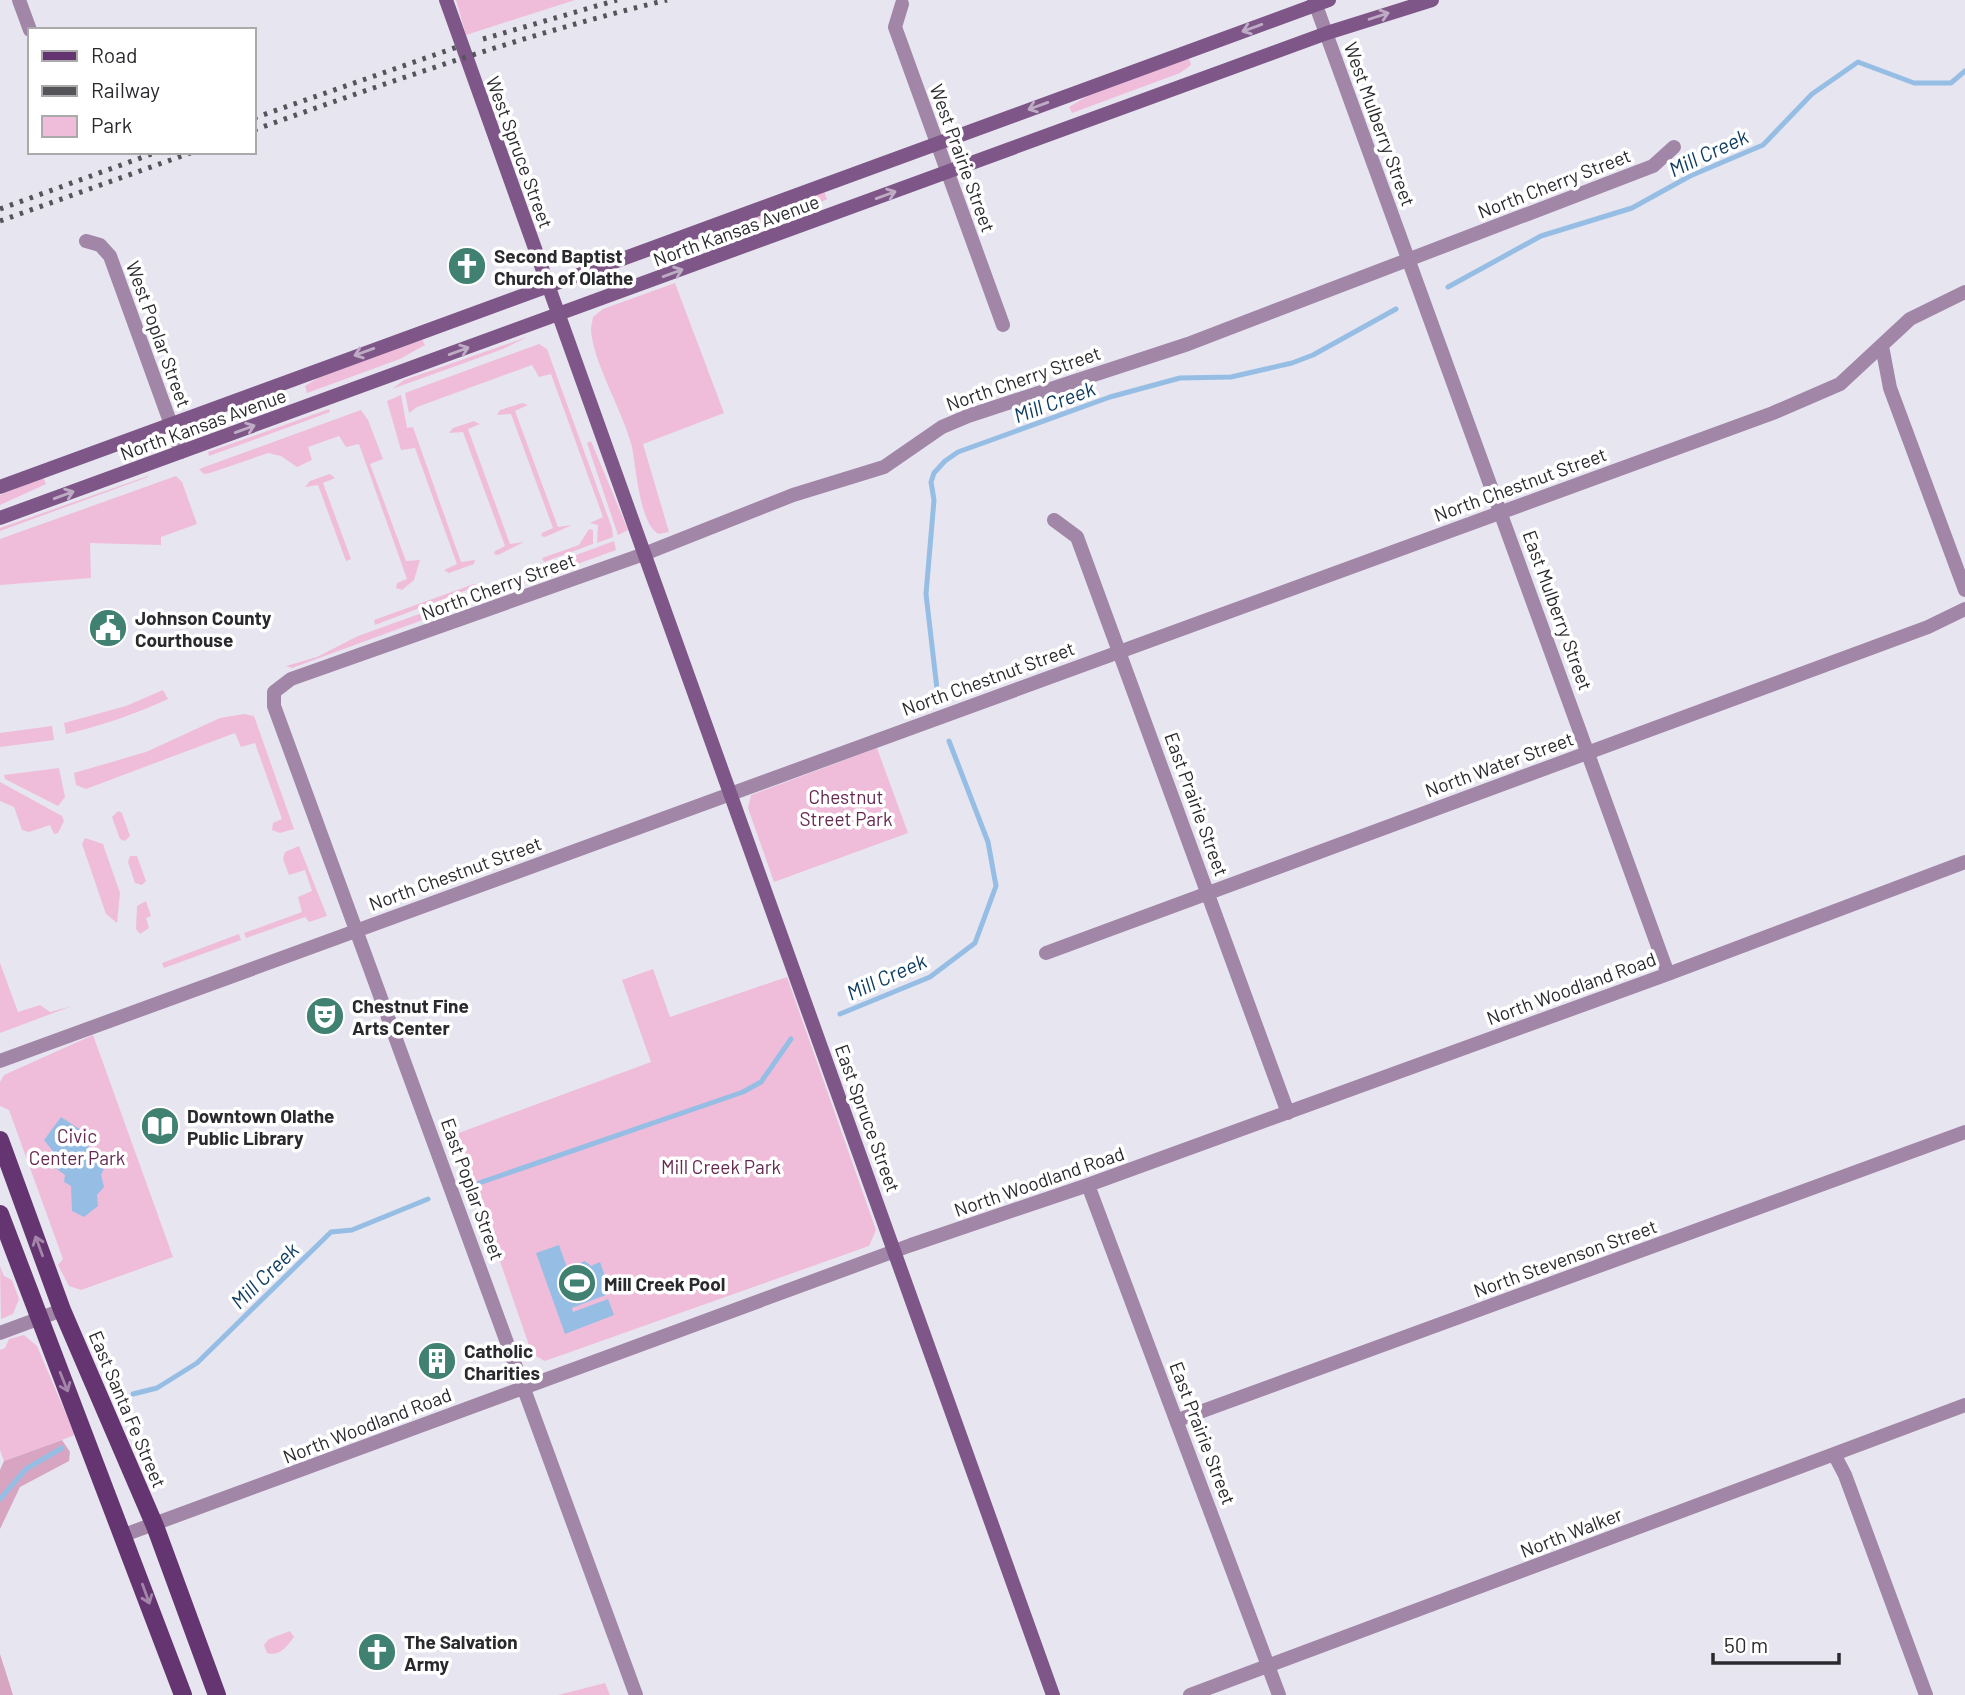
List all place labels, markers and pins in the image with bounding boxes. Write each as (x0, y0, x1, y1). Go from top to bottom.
place label: Second Baptist Church of Olathe (494, 244, 633, 289)
church icon: Second Baptist Church of Olathe (446, 245, 488, 287)
place label: Johnson County Courthouse (135, 606, 272, 651)
public building icon: Johnson County Courthouse (87, 607, 129, 649)
place label: Chestnut Fine Arts Center (352, 994, 469, 1039)
theatre icon: Chestnut Fine Arts Center (304, 995, 346, 1037)
place label: Downtown Olathe Public Library (187, 1104, 334, 1149)
library icon: Downtown Olathe Public Library (139, 1105, 181, 1147)
sports icon: Mill Creek Pool (556, 1262, 598, 1304)
place label: Mill Creek Pool (604, 1272, 725, 1295)
place label: Catholic Charities (464, 1339, 540, 1384)
building icon: Catholic Charities (416, 1340, 458, 1382)
place label: The Salvation Army (404, 1630, 518, 1675)
church icon: The Salvation Army (356, 1631, 398, 1673)

